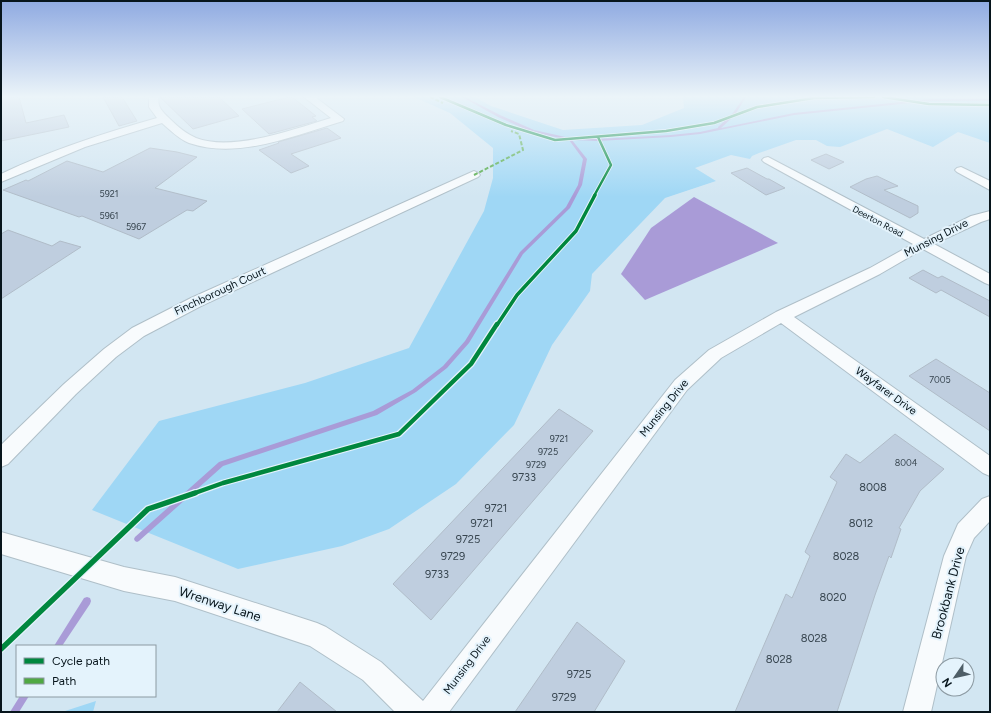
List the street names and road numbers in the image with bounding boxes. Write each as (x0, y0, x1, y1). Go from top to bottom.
street label: Deerton Road (851, 203, 905, 239)
street label: Munsing Drive (902, 216, 970, 260)
street label: Finchborough Court (172, 264, 268, 318)
street label: Wayfarer Drive (853, 364, 919, 418)
street label: Munsing Drive (637, 377, 691, 439)
street label: Brookbank Drive (928, 545, 968, 641)
street label: Wrenway Lane (177, 584, 263, 624)
street label: Munsing Drive (441, 633, 493, 697)

